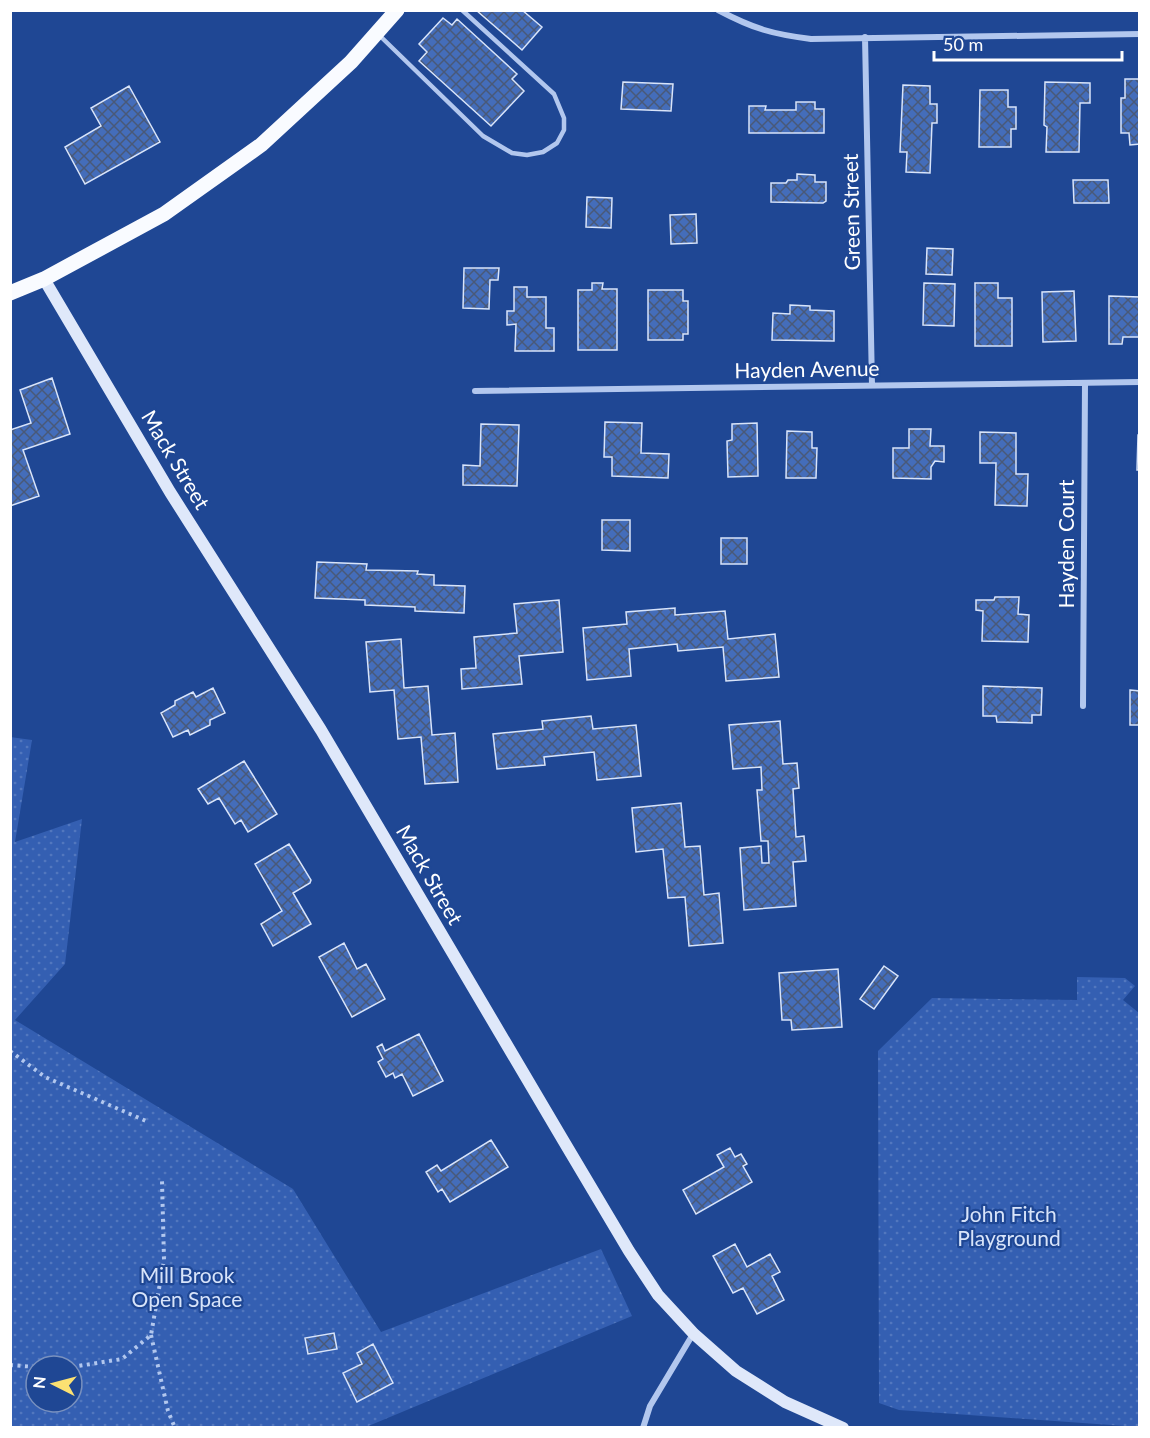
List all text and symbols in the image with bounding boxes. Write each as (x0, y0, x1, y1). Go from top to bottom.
scale bar (934, 24, 1122, 62)
text: 50 m (943, 33, 983, 55)
street label: Green Street (837, 153, 864, 271)
street label: Hayden Avenue (734, 355, 880, 382)
street label: Mack Street (137, 405, 216, 514)
street label: Hayden Court (1053, 479, 1078, 608)
street label: Mack Street (392, 820, 469, 929)
park label: John Fitch Playground (957, 1201, 1061, 1250)
park label: Mill Brook Open Space (132, 1262, 242, 1311)
north arrow (24, 1354, 84, 1414)
text: N (28, 1375, 49, 1390)

